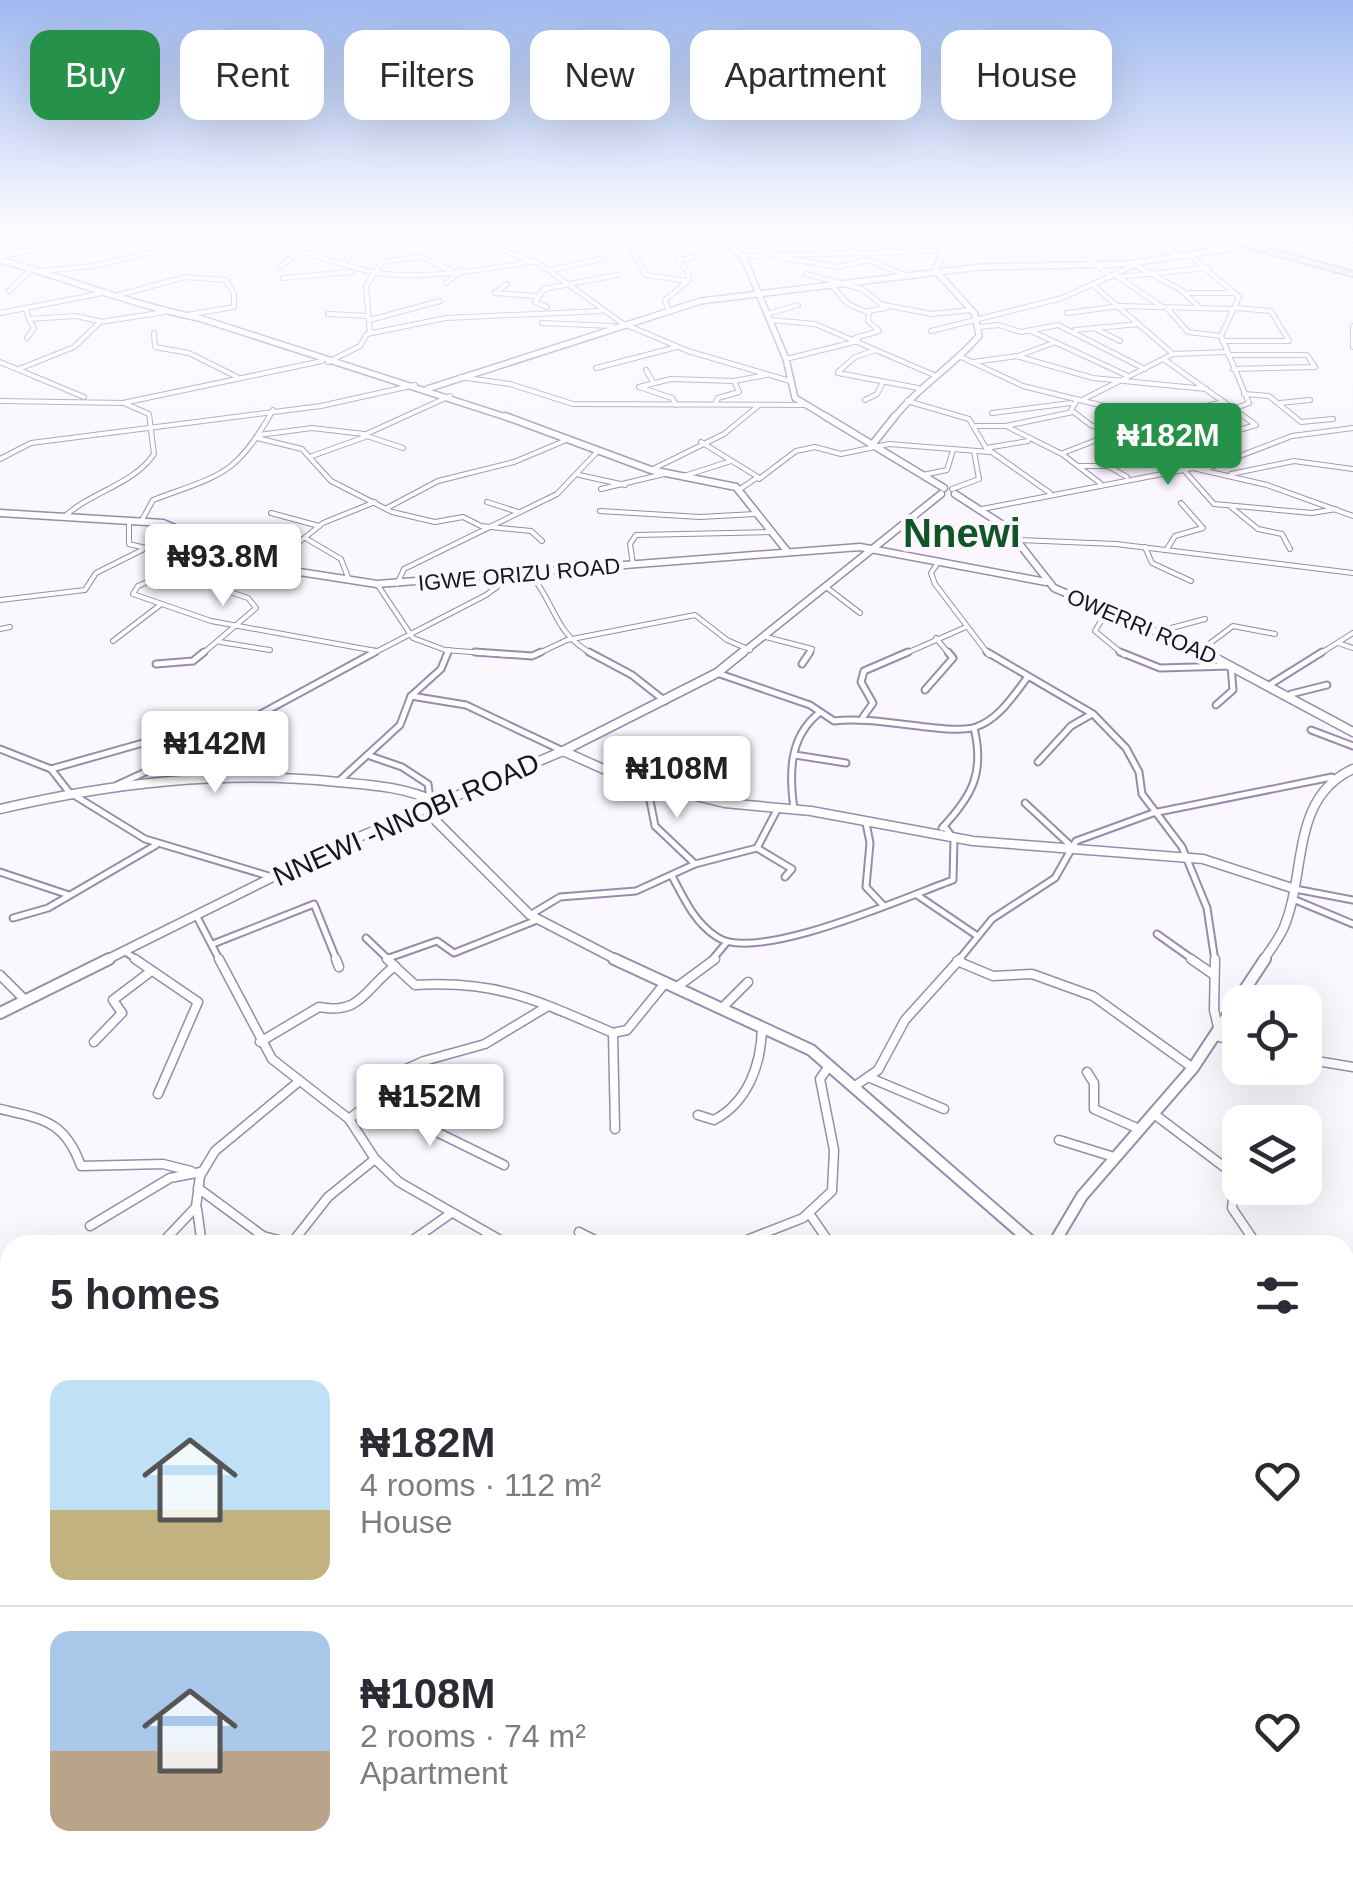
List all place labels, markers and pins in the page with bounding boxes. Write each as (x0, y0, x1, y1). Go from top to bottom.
pin: ₦182M (1098, 403, 1238, 488)
pin: ₦93.8M (142, 524, 304, 609)
pin: ₦142M (145, 711, 285, 796)
pin: ₦108M (607, 736, 747, 821)
pin: ₦152M (360, 1064, 500, 1149)

